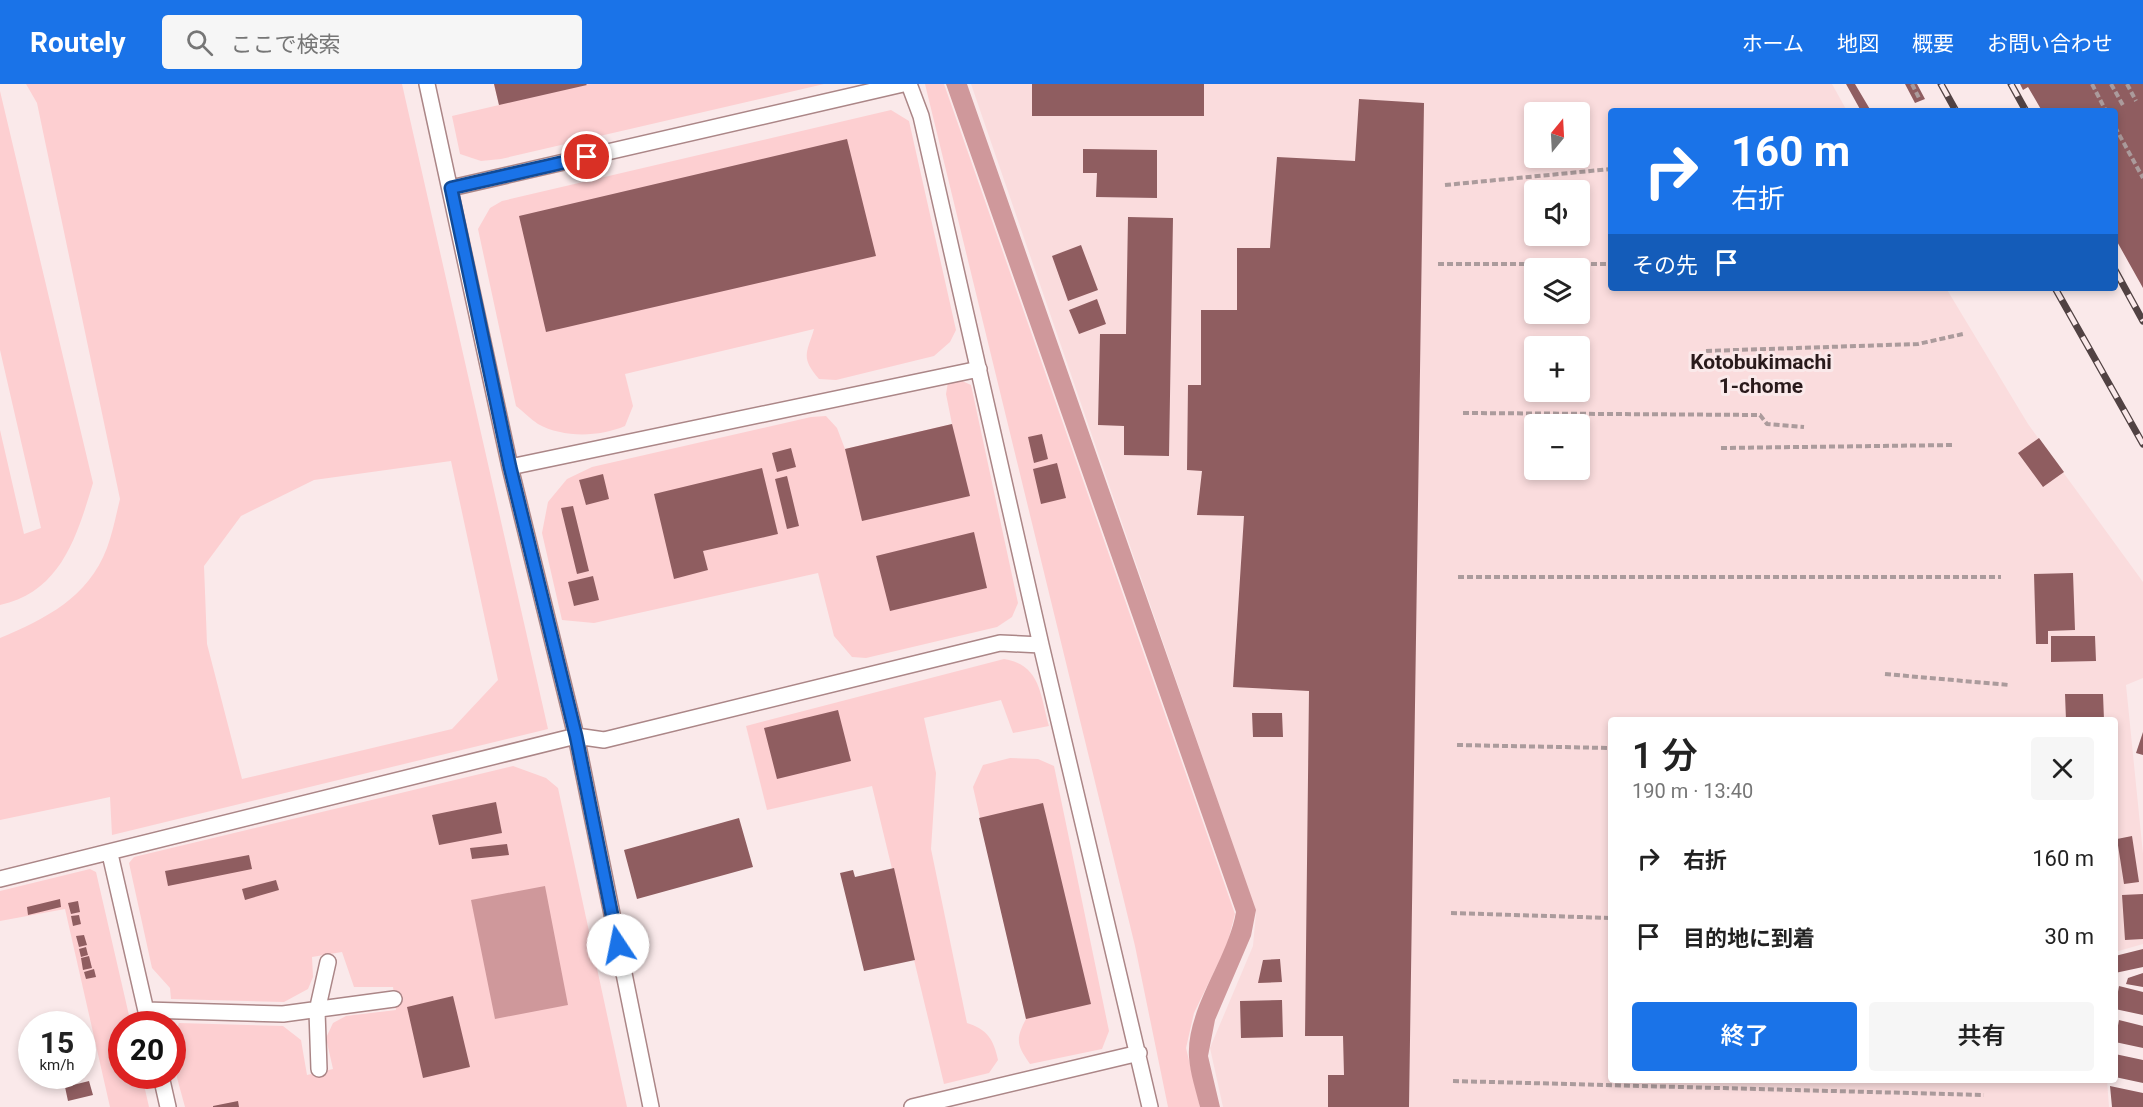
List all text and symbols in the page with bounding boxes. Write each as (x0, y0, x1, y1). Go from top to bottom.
search box (162, 15, 582, 69)
text: Routely (30, 26, 126, 59)
icon: search (183, 26, 216, 59)
text: ここで検索 (231, 32, 341, 57)
text: ホーム (1742, 32, 1804, 56)
text: 地図 (1837, 32, 1879, 56)
text: 概要 (1912, 32, 1954, 56)
text: お問い合わせ (1987, 32, 2113, 56)
north arrow (1524, 102, 1590, 168)
map controls (1524, 102, 1590, 480)
text: 160 m (1731, 127, 1850, 176)
pin (561, 131, 612, 182)
icon: right (1632, 132, 1710, 210)
icon: arrive (570, 140, 603, 173)
button: sound (1524, 180, 1590, 246)
text: 右折 (1731, 183, 1785, 215)
icon: arrive (1710, 246, 1743, 279)
text: その先 (1632, 253, 1698, 278)
button: layers (1524, 258, 1590, 324)
button: + (1524, 336, 1590, 402)
district label: Kotobukimachi 1-chome (1690, 350, 1832, 398)
button: − (1524, 414, 1590, 480)
text: 1 分 (1632, 735, 1698, 777)
button: close (2031, 737, 2094, 800)
text: 190 m · 13:40 (1632, 779, 1753, 803)
icon: right (1632, 842, 1665, 875)
text: 160 m (2032, 846, 2094, 871)
text: 右折 (1683, 848, 1727, 873)
position arrow (586, 913, 650, 977)
icon: arrive (1632, 920, 1665, 953)
text: 30 m (2045, 924, 2094, 949)
text: 目的地に到着 (1683, 926, 1815, 951)
button: 終了 (1632, 1002, 1857, 1071)
button: 共有 (1869, 1002, 2094, 1071)
speed limit sign: 20 (108, 1011, 186, 1089)
text: 15 (40, 1025, 74, 1060)
text: km/h (39, 1056, 75, 1074)

